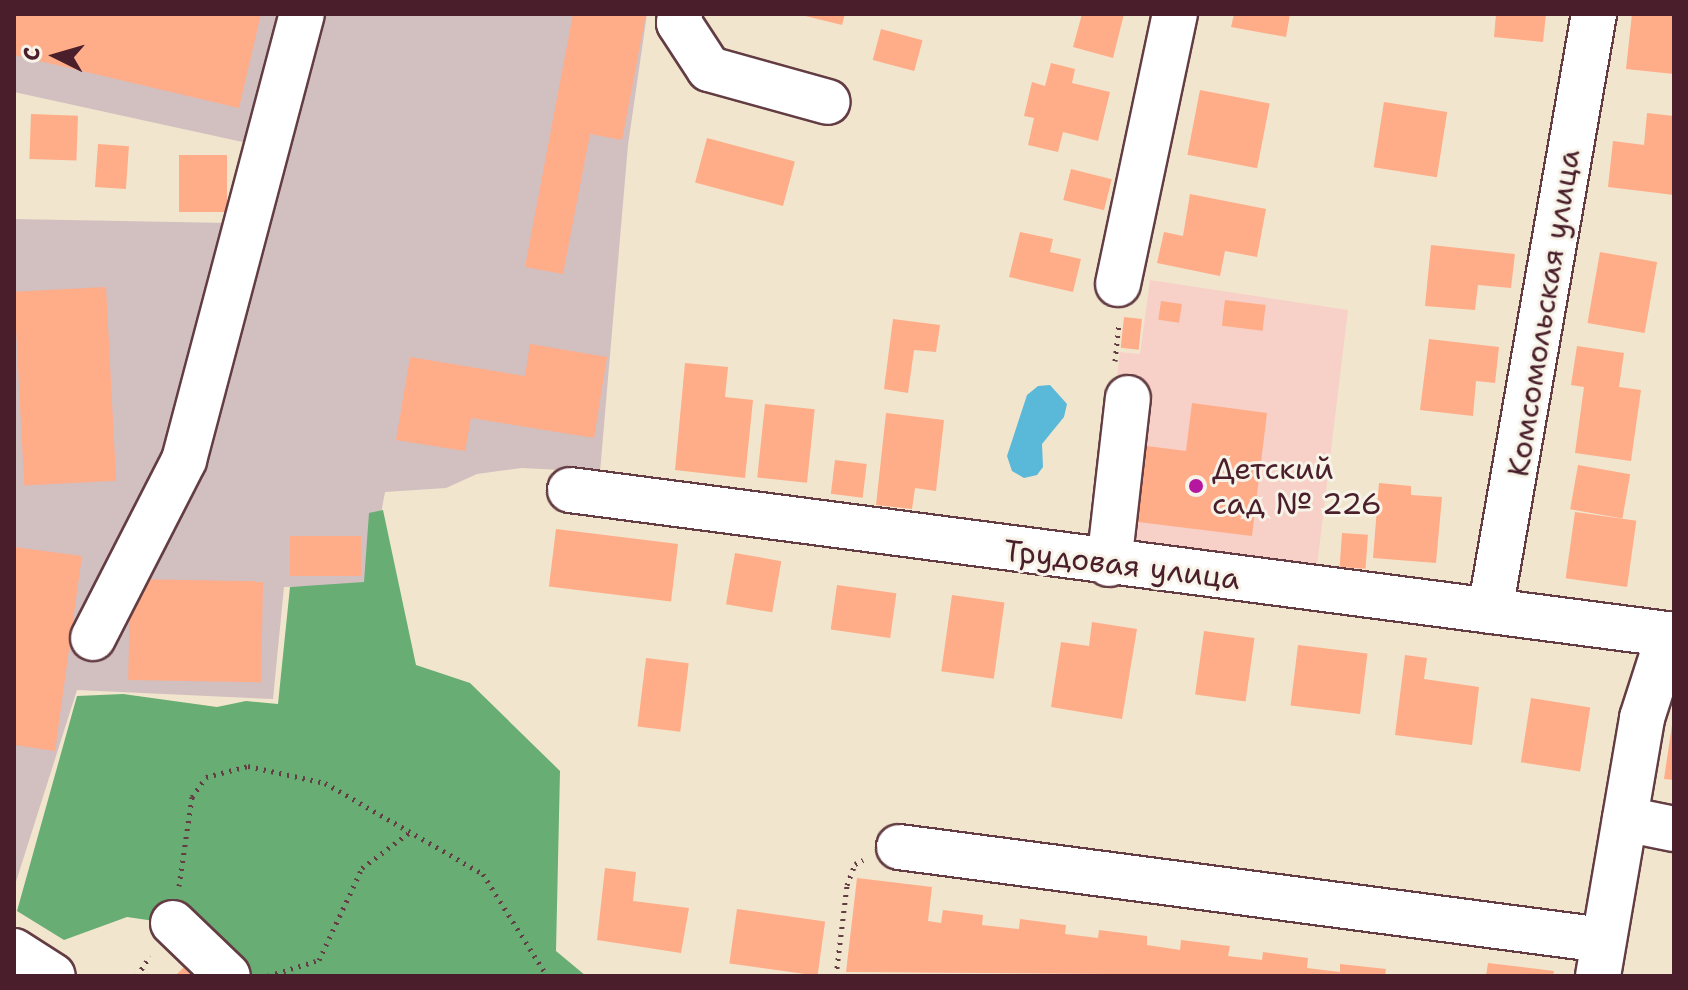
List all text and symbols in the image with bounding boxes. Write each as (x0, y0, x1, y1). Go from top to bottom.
north arrow (16, 16, 96, 96)
text: С (17, 46, 47, 62)
street label: Комсомольская улица (1500, 147, 1588, 479)
place label: Детский сад № 226 (1212, 451, 1382, 522)
marker: Детский сад № 226 (1187, 477, 1205, 495)
street label: Трудовая улица (1002, 533, 1242, 597)

